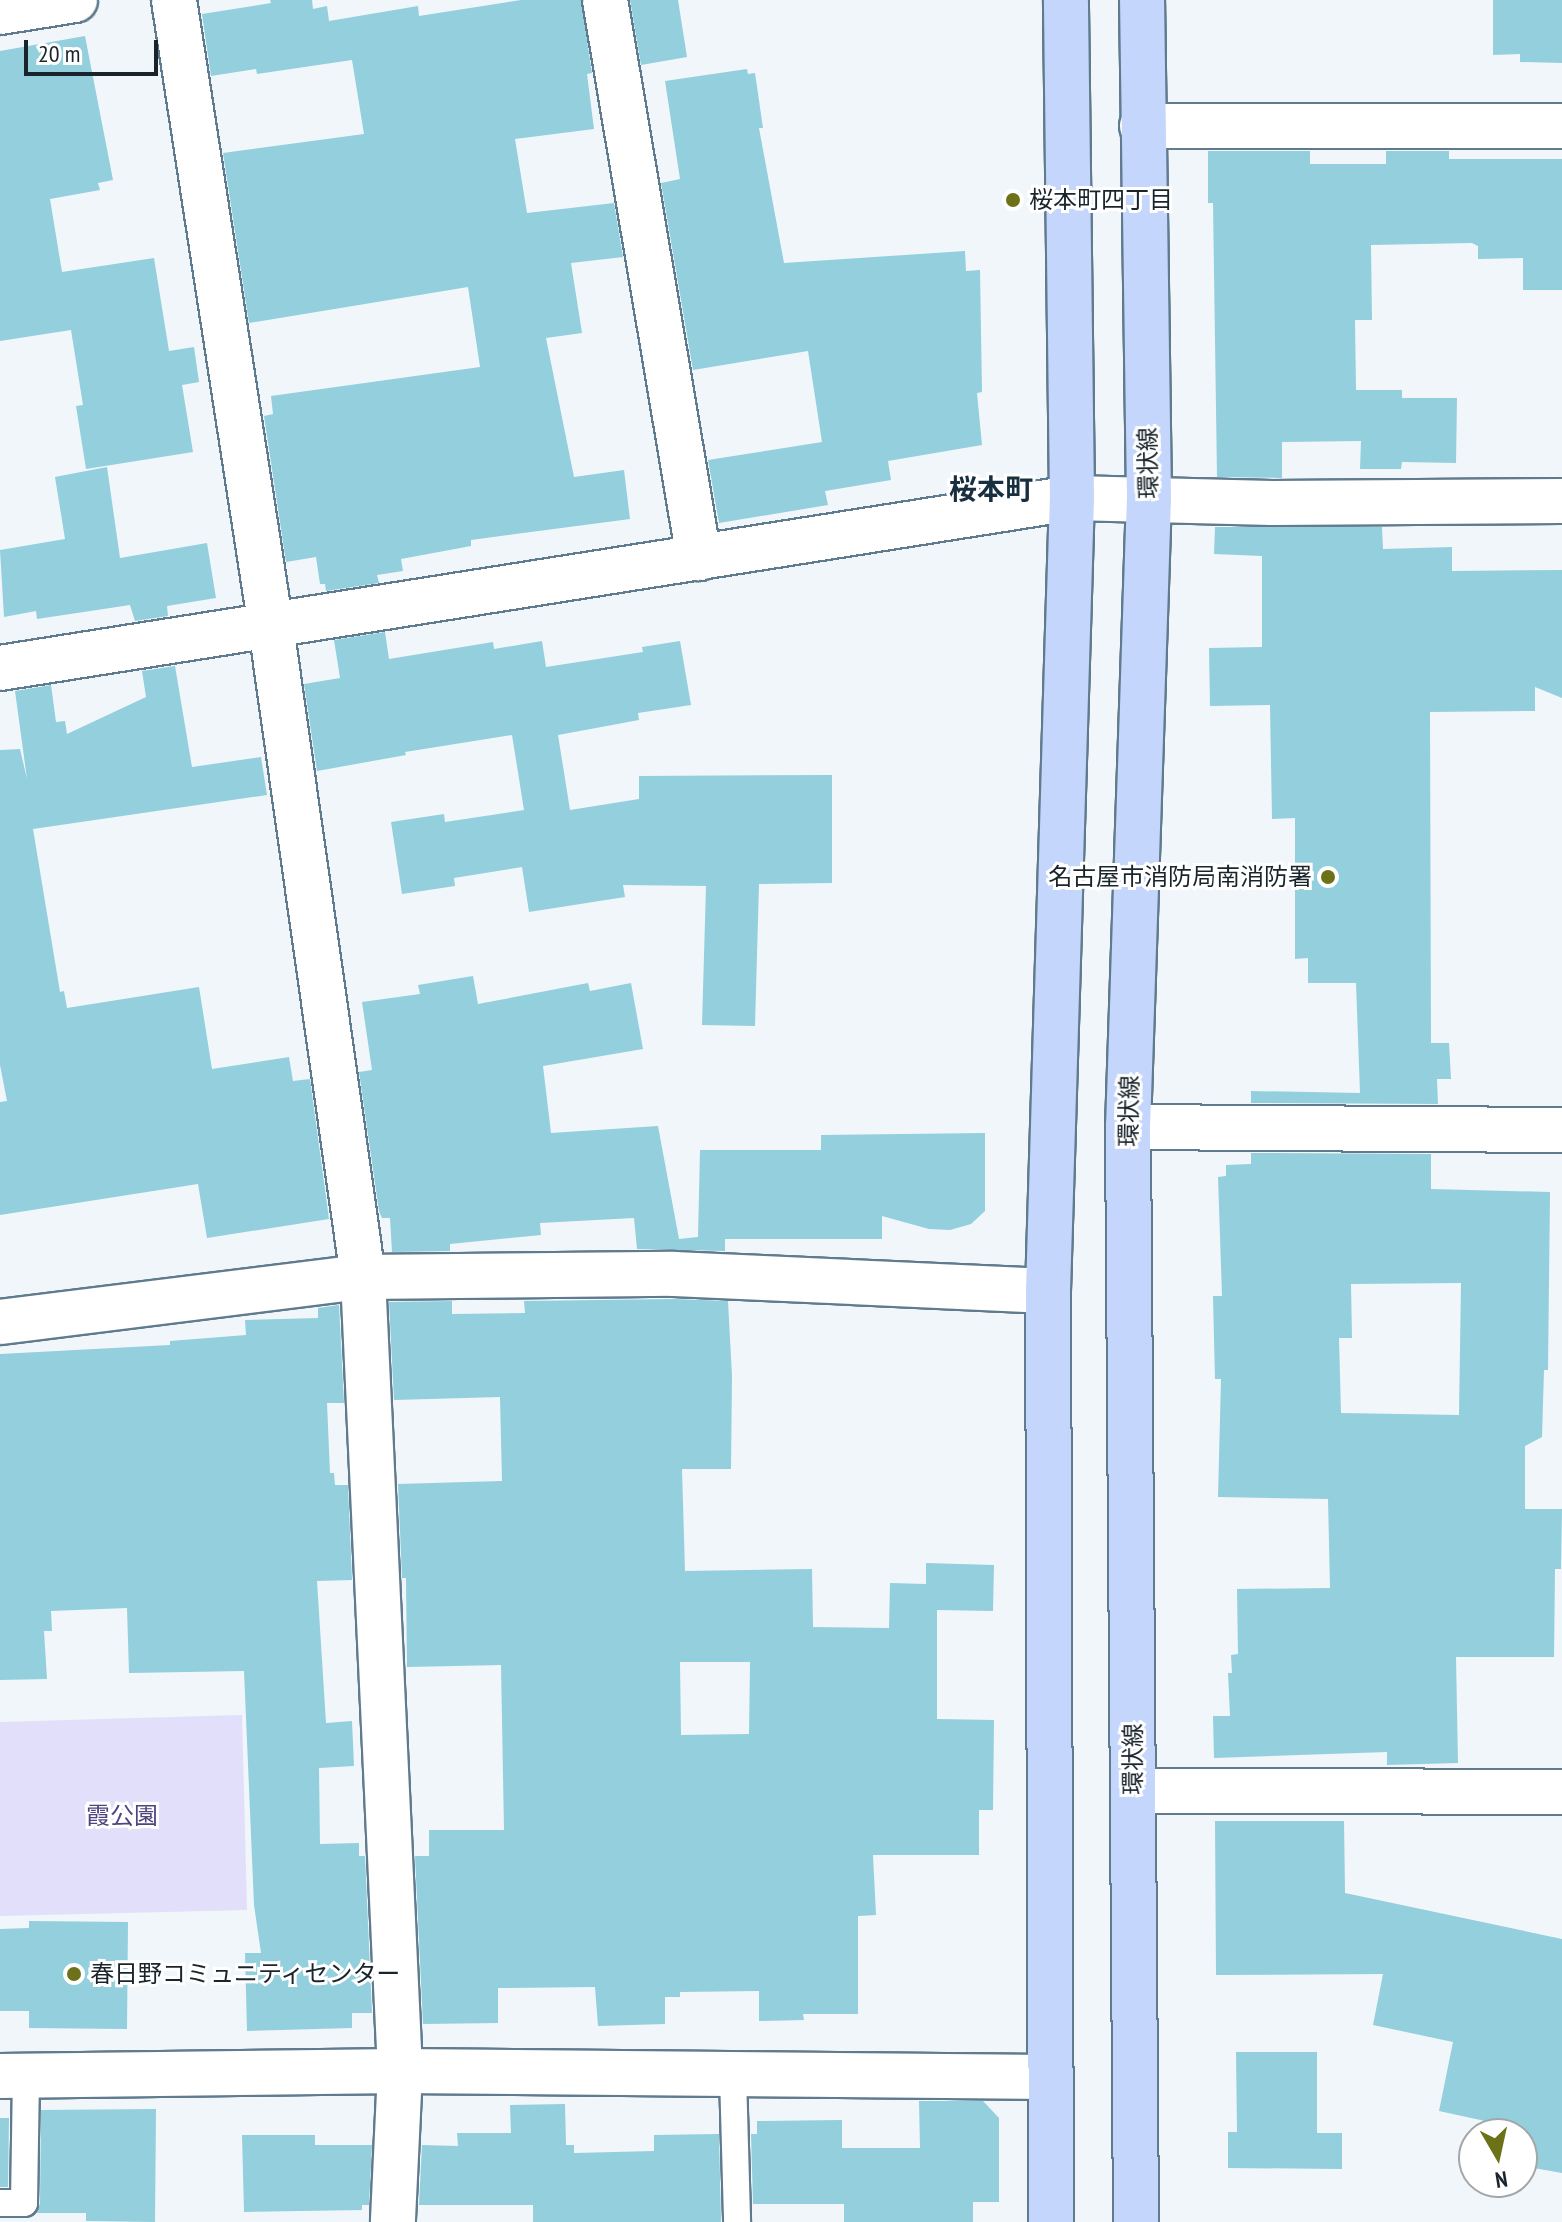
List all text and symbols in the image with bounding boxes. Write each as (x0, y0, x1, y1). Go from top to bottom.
scale bar (28, 24, 162, 74)
text: 20 m (38, 38, 80, 69)
place label: 桜本町四丁目 (1029, 186, 1173, 214)
marker: 桜本町四丁目 (1004, 191, 1022, 209)
street label: 環状線 (1133, 427, 1163, 499)
district label: 桜本町 (949, 472, 1033, 506)
place label: 名古屋市消防局南消防署 (1048, 863, 1312, 891)
marker: 名古屋市消防局南消防署 (1319, 868, 1337, 886)
street label: 環状線 (1114, 1075, 1144, 1147)
street label: 環状線 (1119, 1723, 1147, 1795)
park label: 霞公園 (86, 1802, 158, 1830)
place label: 春日野コミュニティセンター (90, 1960, 402, 1988)
marker: 春日野コミュニティセンター (65, 1965, 83, 1983)
north arrow (1458, 2118, 1538, 2198)
text: N (1493, 2165, 1510, 2194)

